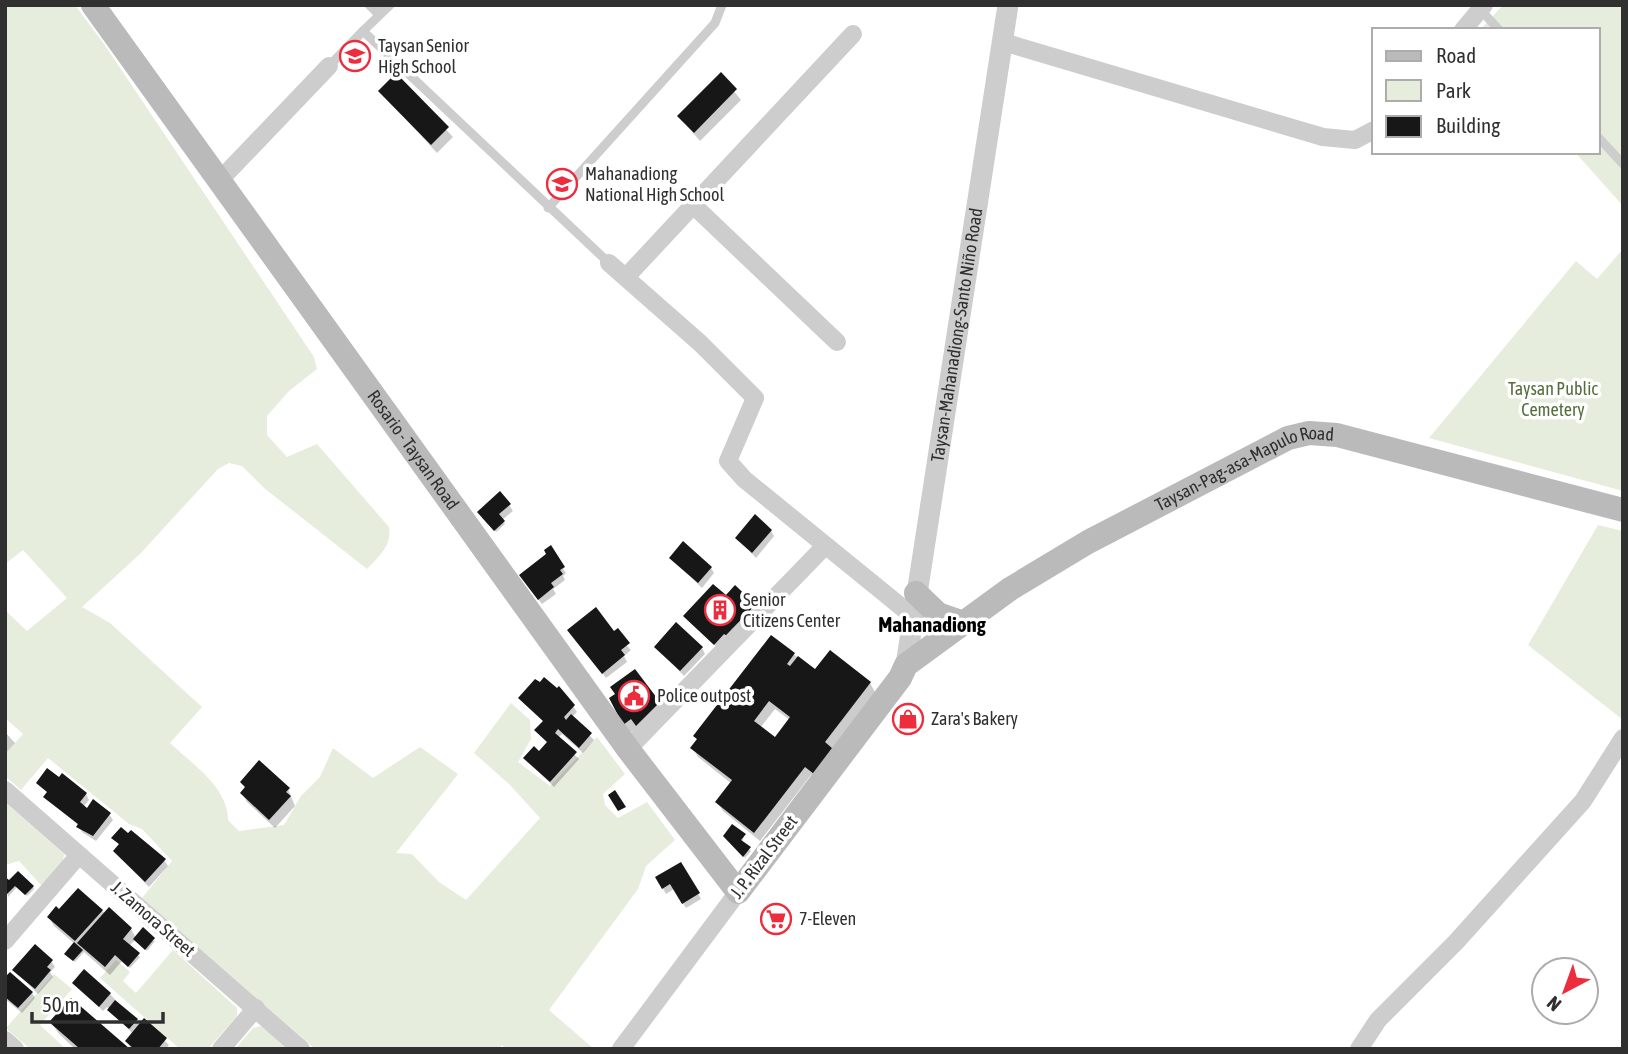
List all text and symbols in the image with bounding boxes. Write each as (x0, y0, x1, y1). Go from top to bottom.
legend (1372, 28, 1600, 154)
place label: Taysan Senior High School (378, 35, 469, 77)
school or university icon: Taysan Senior High School (338, 39, 372, 73)
text: Road (1436, 43, 1476, 67)
text: Park (1436, 78, 1471, 102)
text: Building (1436, 113, 1500, 137)
place label: Mahanadiong National High School (585, 163, 725, 205)
school or university icon: Mahanadiong National High School (545, 167, 579, 201)
street label: Taysan-Mahanadiong-Santo Niño Road (927, 206, 986, 463)
park label: Taysan Public Cemetery (1508, 378, 1598, 420)
street label: Rosario - Taysan Road (363, 386, 463, 514)
street label: Taysan-Pag-asa-Mapulo Road (1151, 422, 1335, 515)
place label: Senior Citizens Center (743, 589, 841, 631)
building icon: Senior Citizens Center (703, 593, 737, 627)
district label: Mahanadiong (878, 612, 987, 636)
public building icon: Police outpost (617, 679, 651, 713)
place label: Police outpost (657, 685, 751, 706)
shop icon: Zara's Bakery (891, 702, 925, 736)
place label: Zara's Bakery (931, 708, 1018, 729)
street label: J. P. Rizal Street (726, 811, 802, 902)
street label: J. Zamora Street (107, 877, 200, 961)
supermarket icon: 7-Eleven (759, 902, 793, 936)
place label: 7-Eleven (799, 908, 856, 929)
north arrow (1530, 956, 1600, 1026)
scale bar (32, 981, 163, 1025)
text: 50 m (42, 992, 80, 1016)
text: N (1542, 992, 1565, 1016)

